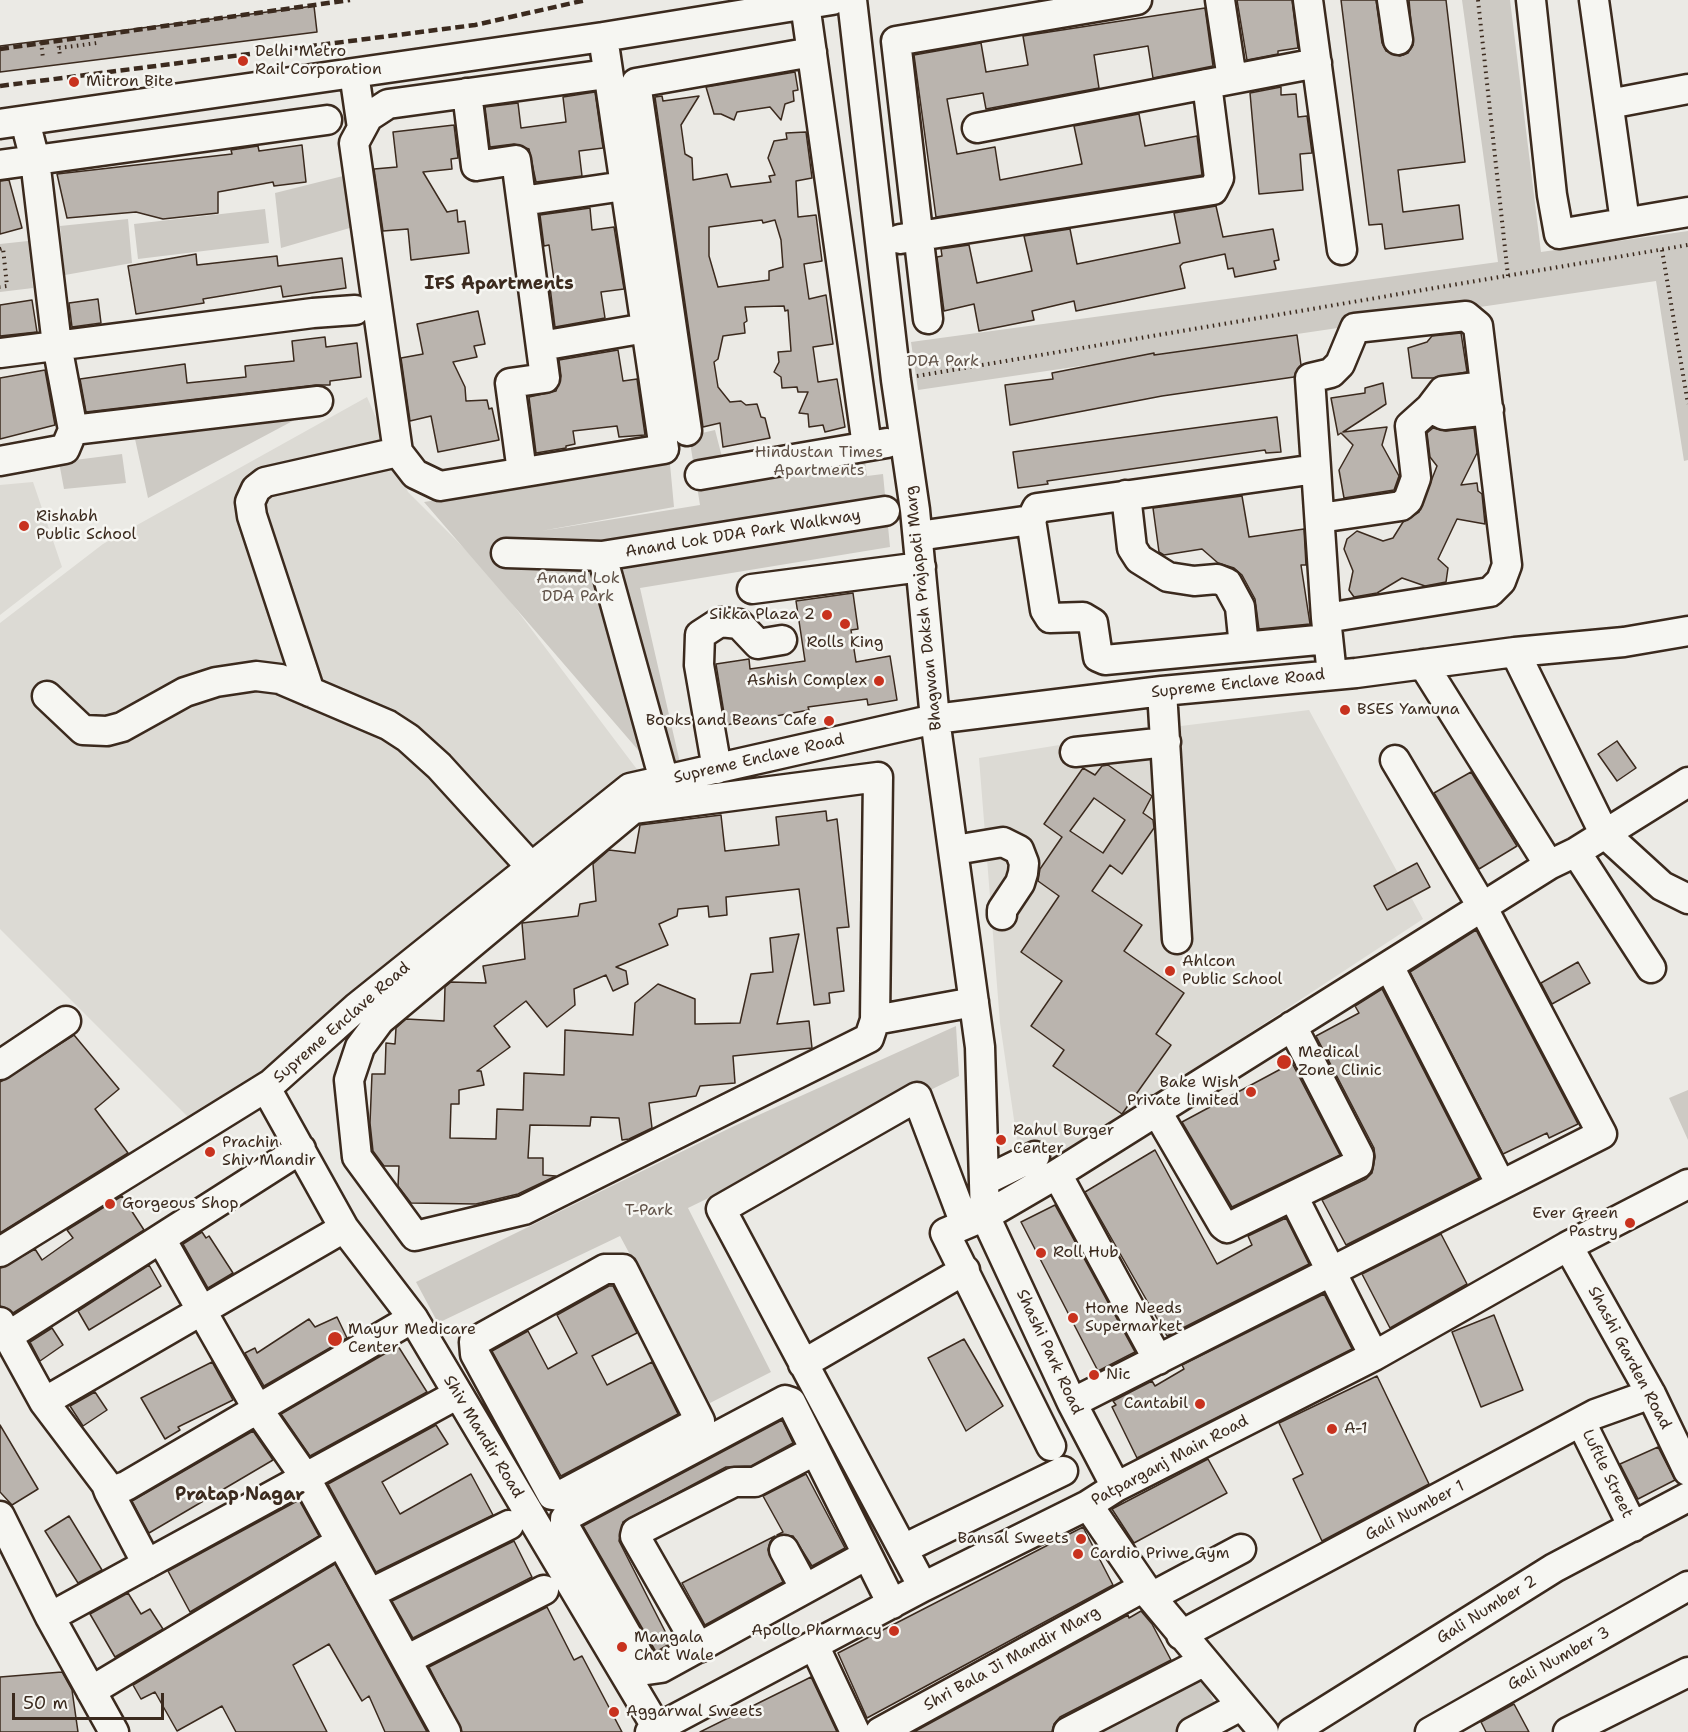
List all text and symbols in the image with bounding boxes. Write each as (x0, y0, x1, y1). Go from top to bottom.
place label: Delhi Metro Rail Corporation (255, 42, 382, 80)
marker: Delhi Metro Rail Corporation (236, 54, 250, 68)
place label: Mitron Bite (86, 72, 174, 92)
marker: Mitron Bite (67, 75, 81, 89)
district label: IFS Apartments (424, 273, 574, 295)
park label: DDA Park (907, 352, 979, 372)
park label: Hindustan Times Apartments (755, 443, 883, 481)
street label: Bhagwan Daksh Prajapati Marg (902, 485, 946, 731)
street label: Anand Lok DDA Park Walkway (624, 506, 862, 562)
place label: Rishabh Public School (36, 507, 136, 545)
marker: Rishabh Public School (17, 519, 31, 533)
park label: Anand Lok DDA Park (536, 569, 620, 607)
place label: Sikka Plaza 2 (709, 605, 815, 625)
marker: Sikka Plaza 2 (820, 608, 834, 622)
marker: Rolls King (838, 617, 852, 631)
place label: Rolls King (806, 633, 884, 653)
street label: Supreme Enclave Road (1150, 665, 1326, 703)
place label: Ashish Complex (747, 671, 867, 691)
marker: Ashish Complex (872, 674, 886, 688)
place label: BSES Yamuna (1357, 700, 1460, 720)
marker: BSES Yamuna (1338, 703, 1352, 717)
place label: Books and Beans Cafe (646, 711, 817, 731)
marker: Books and Beans Cafe (822, 714, 836, 728)
street label: Supreme Enclave Road (672, 730, 846, 788)
place label: Ahlcon Public School (1182, 952, 1282, 990)
street label: Supreme Enclave Road (270, 959, 414, 1087)
marker: Ahlcon Public School (1163, 964, 1177, 978)
place label: Medical Zone Clinic (1298, 1043, 1382, 1081)
marker: Medical Zone Clinic (1275, 1053, 1293, 1071)
place label: Bake Wish Private limited (1127, 1073, 1239, 1111)
marker: Bake Wish Private limited (1244, 1085, 1258, 1099)
place label: Rahul Burger Center (1013, 1121, 1114, 1159)
place label: Prachin Shiv Mandir (222, 1133, 316, 1171)
marker: Rahul Burger Center (994, 1133, 1008, 1147)
marker: Prachin Shiv Mandir (203, 1145, 217, 1159)
place label: Gorgeous Shop (122, 1194, 238, 1214)
marker: Gorgeous Shop (103, 1197, 117, 1211)
park label: T-Park (625, 1201, 673, 1221)
place label: Ever Green Pastry (1532, 1204, 1618, 1242)
marker: Ever Green Pastry (1623, 1216, 1637, 1230)
place label: Roll Hub (1053, 1243, 1119, 1263)
marker: Roll Hub (1034, 1246, 1048, 1260)
street label: Shashi Garden Road (1583, 1283, 1675, 1433)
street label: Shashi Park Road (1012, 1286, 1086, 1418)
place label: Home Needs Supermarket (1085, 1299, 1182, 1337)
marker: Home Needs Supermarket (1066, 1311, 1080, 1325)
place label: Mayur Medicare Center (348, 1320, 476, 1358)
marker: Mayur Medicare Center (326, 1330, 344, 1348)
place label: Nic (1106, 1365, 1131, 1385)
marker: Nic (1087, 1368, 1101, 1382)
street label: Shiv Mandir Road (439, 1372, 527, 1502)
place label: Cantabil (1124, 1394, 1188, 1414)
marker: Cantabil (1193, 1397, 1207, 1411)
street label: Patparganj Main Road (1088, 1412, 1252, 1510)
place label: A-1 (1344, 1419, 1368, 1439)
marker: A-1 (1325, 1422, 1339, 1436)
street label: Luftle Street (1577, 1427, 1637, 1521)
street label: Gali Number 1 (1362, 1477, 1468, 1545)
district label: Pratap Nagar (175, 1484, 305, 1506)
place label: Bansal Sweets (958, 1529, 1069, 1549)
marker: Bansal Sweets (1074, 1532, 1088, 1546)
place label: Cardio Priwe Gym (1090, 1544, 1229, 1564)
marker: Cardio Priwe Gym (1071, 1547, 1085, 1561)
street label: Gali Number 2 (1434, 1572, 1540, 1648)
street label: Shri Bala Ji Mandir Marg (921, 1602, 1103, 1716)
place label: Apollo Pharmacy (751, 1621, 882, 1641)
street label: Gali Number 3 (1504, 1623, 1614, 1695)
marker: Apollo Pharmacy (887, 1624, 901, 1638)
place label: Mangala Chat Wale (634, 1628, 714, 1666)
marker: Mangala Chat Wale (615, 1640, 629, 1654)
scale bar (15, 1681, 166, 1719)
text: 50 m (23, 1691, 68, 1715)
place label: Aggarwal Sweets (626, 1702, 763, 1722)
marker: Aggarwal Sweets (607, 1705, 621, 1719)

